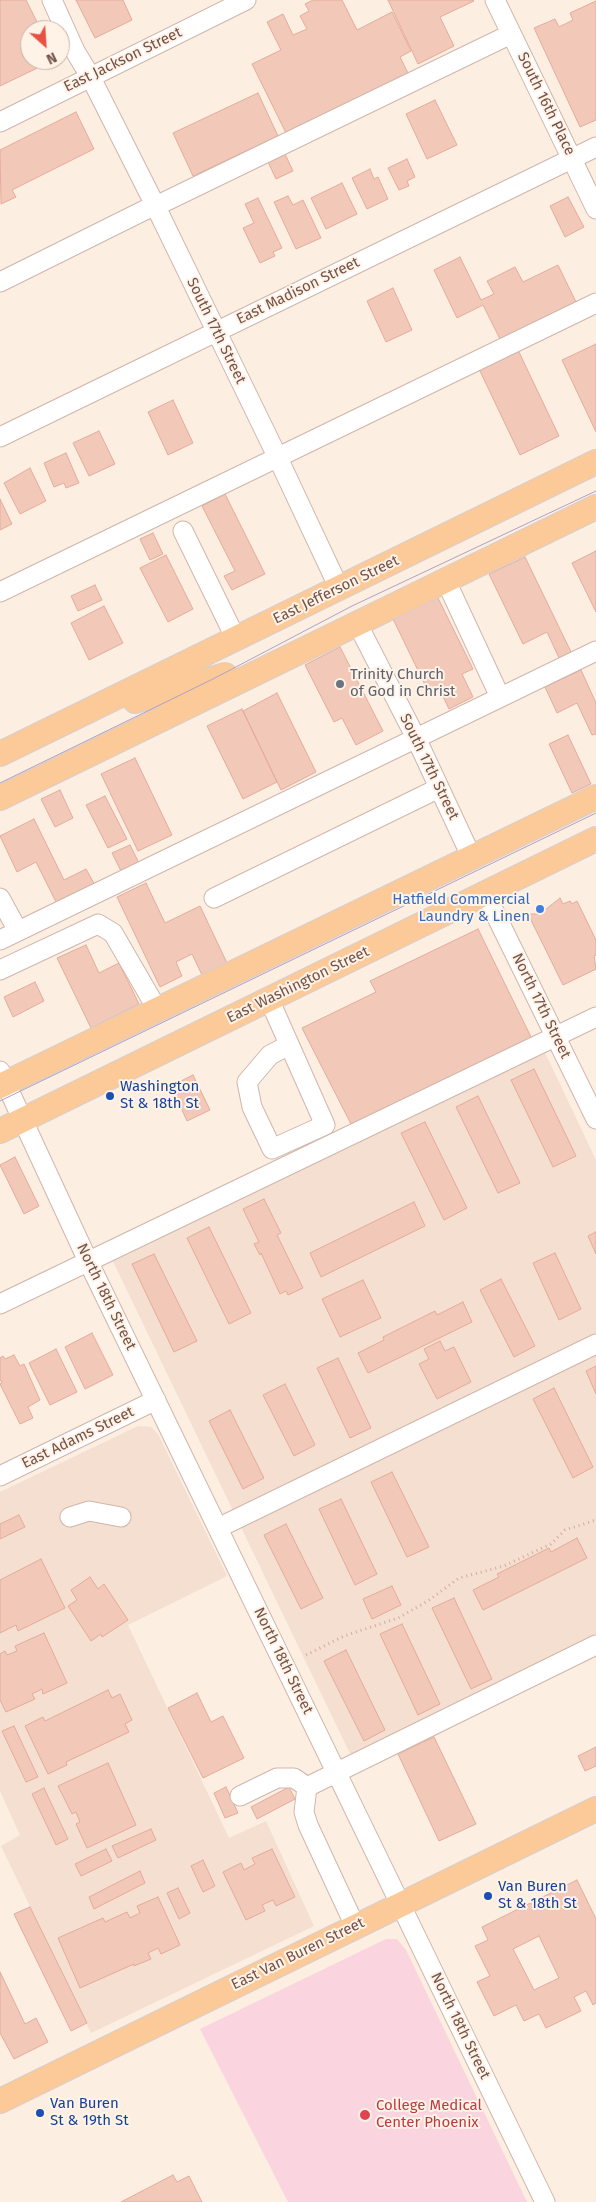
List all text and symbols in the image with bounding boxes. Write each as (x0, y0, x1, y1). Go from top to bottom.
north arrow (20, 20, 70, 70)
street label: East Jackson Street (61, 24, 185, 96)
text: N (43, 48, 59, 68)
street label: South 16th Place (513, 49, 579, 159)
street label: East Madison Street (234, 253, 362, 329)
street label: South 17th Street (183, 275, 249, 387)
street label: East Jefferson Street (270, 552, 402, 628)
place label: Trinity Church of God in Christ (350, 666, 455, 701)
marker: Trinity Church of God in Christ (334, 678, 346, 690)
street label: South 17th Street (396, 711, 462, 823)
place label: Hatfield Commercial Laundry & Linen (392, 891, 530, 926)
marker: Hatfield Commercial Laundry & Linen (534, 903, 546, 915)
street label: East Washington Street (224, 943, 372, 1027)
street label: North 17th Street (508, 950, 574, 1062)
place label: Washington St & 18th St (120, 1078, 199, 1113)
marker: Washington St & 18th St (104, 1090, 116, 1102)
street label: North 18th Street (72, 1241, 140, 1353)
street label: East Adams Street (19, 1403, 137, 1473)
street label: North 18th Street (249, 1605, 317, 1717)
place label: Van Buren St & 18th St (498, 1878, 577, 1913)
marker: Van Buren St & 18th St (482, 1890, 494, 1902)
street label: East Van Buren Street (229, 1914, 367, 1994)
street label: North 18th Street (426, 1970, 494, 2082)
place label: Van Buren St & 19th St (50, 2095, 129, 2130)
place label: College Medical Center Phoenix (376, 2097, 482, 2132)
marker: Van Buren St & 19th St (34, 2107, 46, 2119)
marker: College Medical Center Phoenix (358, 2108, 372, 2122)

